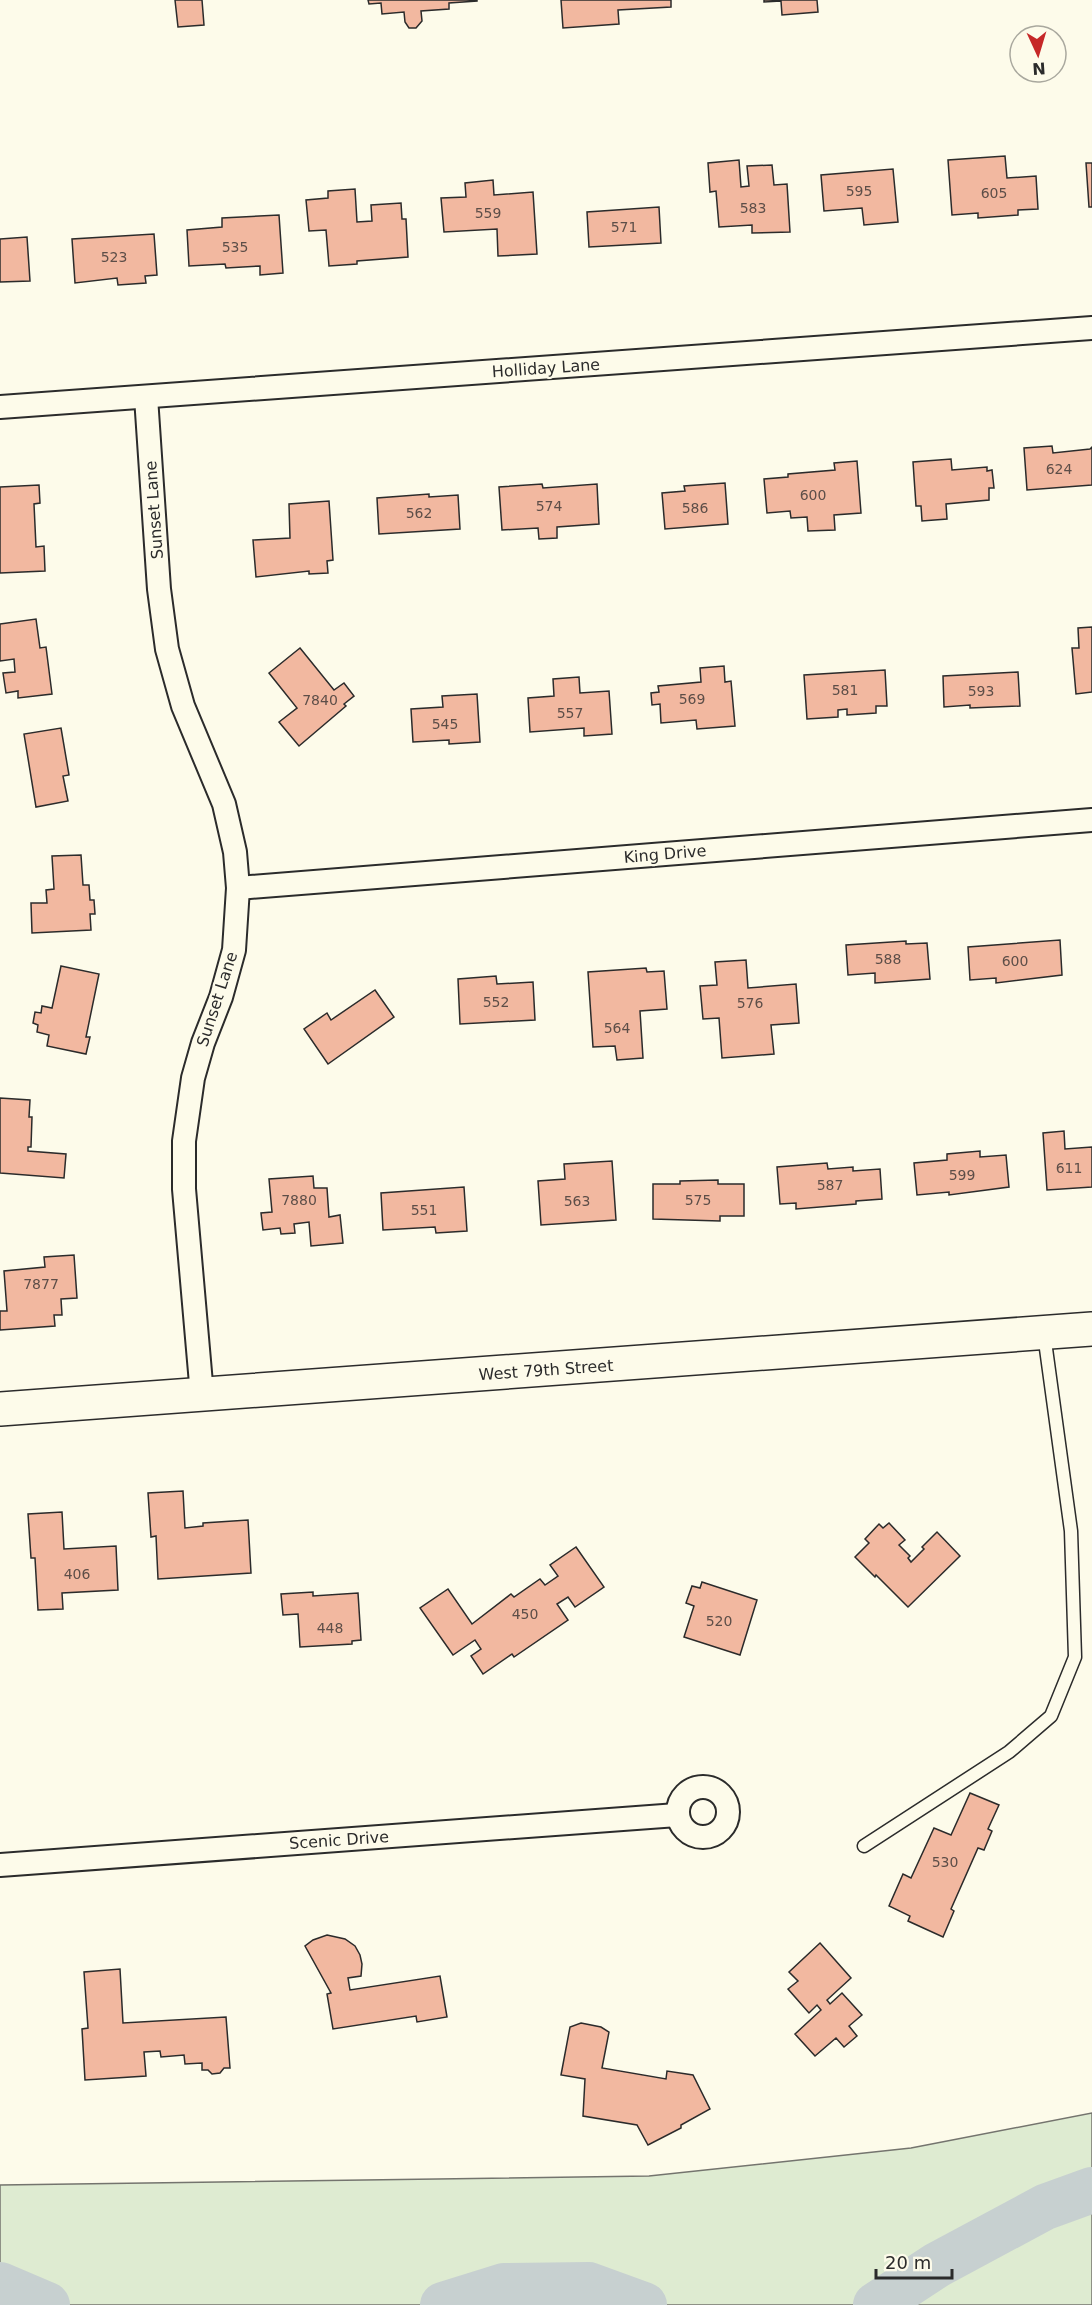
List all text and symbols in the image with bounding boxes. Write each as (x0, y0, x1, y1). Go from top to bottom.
north arrow (1008, 24, 1068, 84)
text: N (1032, 59, 1046, 78)
house number: 595 (846, 183, 872, 199)
house number: 605 (981, 185, 1007, 201)
house number: 583 (740, 200, 766, 216)
house number: 559 (475, 205, 501, 221)
house number: 571 (611, 219, 637, 235)
house number: 535 (222, 239, 248, 255)
house number: 523 (101, 249, 127, 265)
street label: Holliday Lane (491, 355, 601, 381)
street label: Sunset Lane (141, 460, 167, 560)
house number: 624 (1046, 461, 1072, 477)
house number: 600 (800, 487, 826, 503)
house number: 574 (536, 498, 562, 514)
house number: 586 (682, 500, 708, 516)
house number: 562 (406, 505, 432, 521)
house number: 581 (832, 682, 858, 698)
house number: 593 (968, 683, 994, 699)
house number: 569 (679, 691, 705, 707)
house number: 7840 (302, 692, 338, 708)
house number: 557 (557, 705, 583, 721)
house number: 545 (432, 716, 458, 732)
street label: King Drive (623, 841, 707, 867)
street label: Sunset Lane (193, 949, 241, 1049)
house number: 588 (875, 951, 901, 967)
house number: 600 (1002, 953, 1028, 969)
house number: 552 (483, 994, 509, 1010)
house number: 576 (737, 995, 763, 1011)
house number: 564 (604, 1020, 630, 1036)
house number: 611 (1056, 1160, 1082, 1176)
house number: 599 (949, 1167, 975, 1183)
house number: 587 (817, 1177, 843, 1193)
house number: 7880 (281, 1192, 317, 1208)
house number: 575 (685, 1192, 711, 1208)
house number: 563 (564, 1193, 590, 1209)
house number: 551 (411, 1202, 437, 1218)
house number: 7877 (23, 1276, 59, 1292)
street label: West 79th Street (478, 1356, 614, 1384)
house number: 406 (64, 1566, 90, 1582)
house number: 450 (512, 1606, 538, 1622)
house number: 520 (706, 1613, 732, 1629)
house number: 448 (317, 1620, 343, 1636)
street label: Scenic Drive (288, 1827, 390, 1853)
house number: 530 (932, 1854, 958, 1870)
scale bar (876, 2242, 952, 2280)
text: 20 m (885, 2252, 931, 2273)

